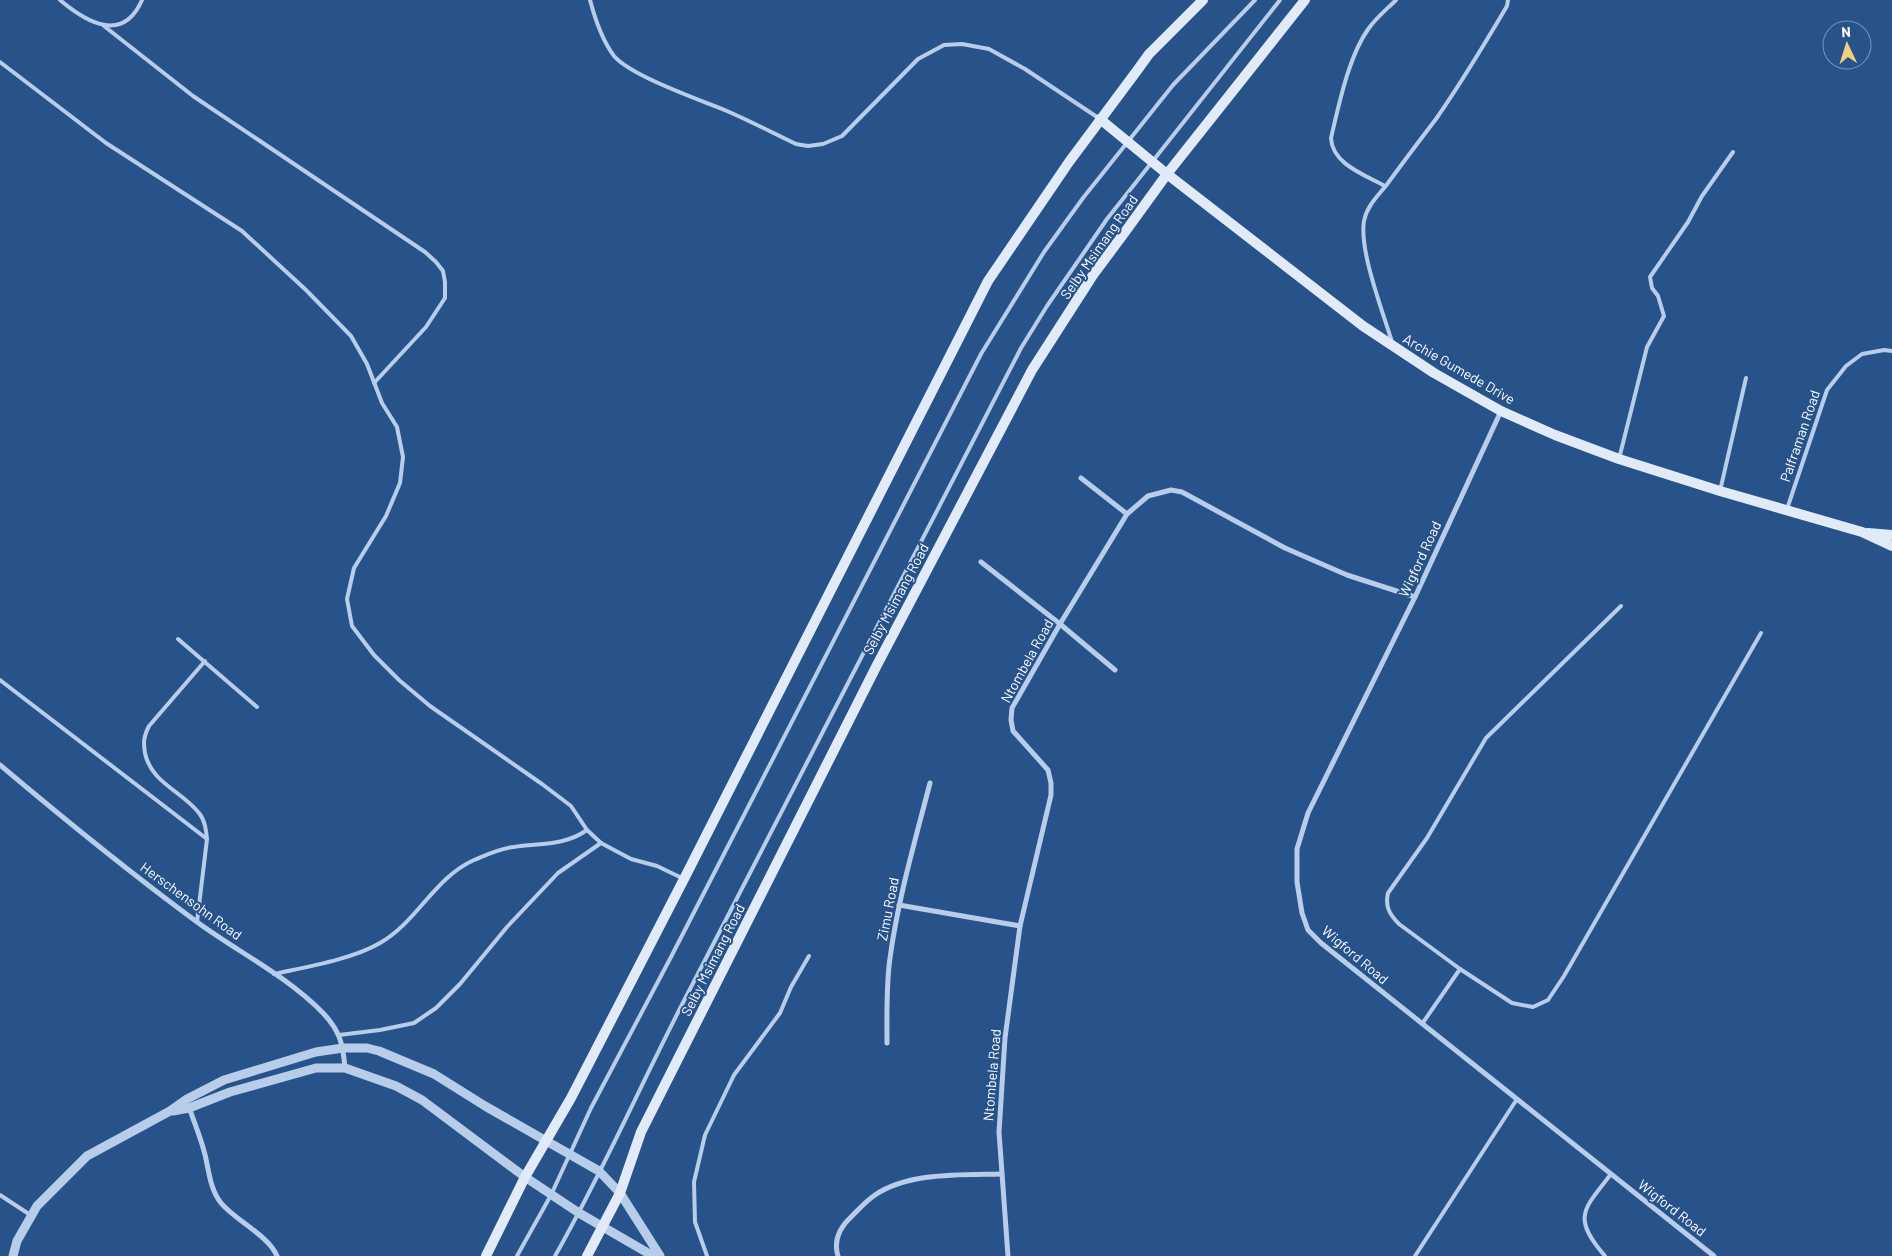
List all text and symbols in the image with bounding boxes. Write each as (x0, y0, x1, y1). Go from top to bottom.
north arrow (1822, 20, 1872, 70)
text: N (1841, 23, 1851, 40)
street label: Selby Msimang Road (1056, 191, 1141, 302)
street label: Archie Gumede Drive (1400, 330, 1518, 408)
street label: Palframan Road (1776, 388, 1823, 484)
street label: Wigford Road (1395, 518, 1445, 599)
street label: Selby Msimang Road (859, 540, 932, 657)
street label: Ntombela Road (997, 616, 1056, 705)
street label: Herschensohn Road (137, 858, 245, 943)
street label: Zimu Road (873, 876, 902, 942)
street label: Selby Msimang Road (677, 901, 748, 1019)
street label: Wigford Road (1319, 922, 1392, 987)
street label: Ntombela Road (979, 1028, 1004, 1122)
street label: Wigford Road (1635, 1176, 1710, 1239)

